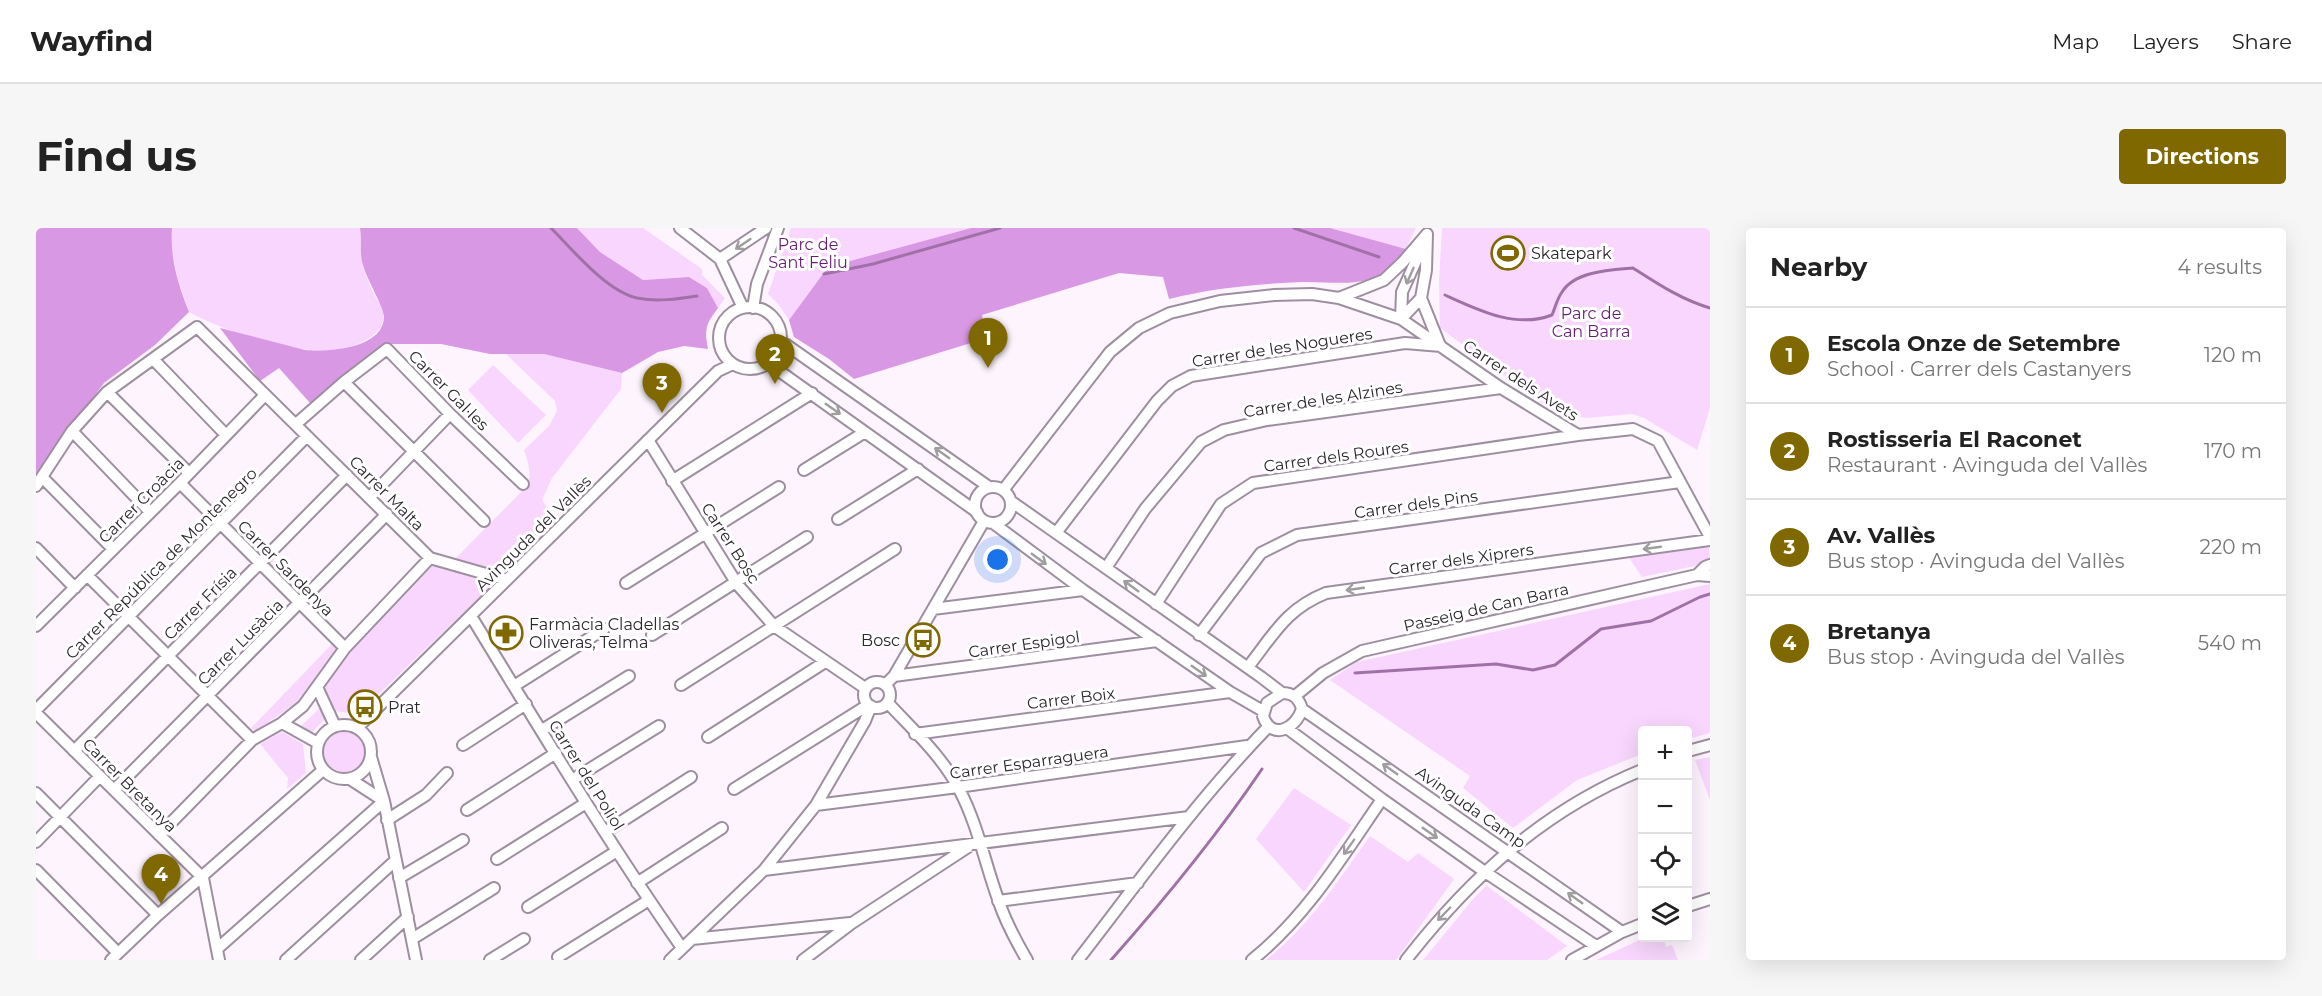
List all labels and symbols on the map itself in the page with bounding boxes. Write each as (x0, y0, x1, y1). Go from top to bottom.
park label: Parc de Sant Feliu (768, 235, 848, 272)
sports icon: Skatepark (1490, 235, 1526, 271)
one-way arrow (735, 238, 752, 250)
place label: Skatepark (1531, 244, 1612, 263)
one-way arrow (1404, 266, 1415, 284)
park label: Parc de Can Barra (1552, 304, 1630, 341)
pin: 1 (968, 318, 1008, 368)
street label: Carrer de les Nogueres (1191, 324, 1374, 371)
pin: 2 (756, 334, 794, 384)
street label: Carrer dels Avets (1459, 336, 1582, 425)
street label: Carrer Gal·les (405, 346, 493, 434)
pin: 3 (642, 364, 682, 413)
street label: Carrer de les Alzines (1242, 378, 1404, 421)
one-way arrow (825, 403, 841, 415)
street label: Carrer dels Roures (1262, 437, 1410, 476)
one-way arrow (934, 447, 950, 459)
street label: Carrer Malta (345, 452, 428, 535)
street label: Carrer Croàcia (95, 454, 188, 547)
street label: Carrer República de Montenegro (62, 464, 261, 663)
street label: Avinguda del Vallès (472, 471, 595, 595)
street label: Carrer dels Pins (1353, 486, 1479, 523)
street label: Carrer Bosc (697, 499, 764, 587)
street label: Carrer Sardenya (234, 516, 338, 620)
street label: Carrer dels Xiprers (1387, 540, 1535, 579)
one-way arrow (1643, 543, 1662, 554)
your location (983, 545, 1012, 574)
one-way arrow (1031, 553, 1047, 565)
street label: Carrer Frísia (160, 563, 241, 644)
street label: Passeig de Can Barra (1402, 579, 1570, 636)
one-way arrow (1123, 580, 1139, 592)
one-way arrow (1345, 583, 1365, 594)
street label: Carrer Lusàcia (194, 596, 287, 689)
pharmacy icon: Farmàcia Cladellas Oliveras, Telma (488, 615, 524, 651)
place label: Farmàcia Cladellas Oliveras, Telma (529, 615, 679, 652)
bus stop icon: Bosc (905, 622, 941, 658)
street label: Carrer Espigol (967, 627, 1081, 662)
place label: Bosc (861, 631, 900, 650)
one-way arrow (1191, 665, 1207, 677)
street label: Carrer Boix (1026, 684, 1117, 713)
bus stop icon: Prat (347, 689, 383, 725)
place label: Prat (388, 698, 421, 717)
street label: Carrer del Poliol (545, 716, 628, 834)
street label: Carrer Bretanya (79, 734, 181, 836)
street label: Carrer Esparraguera (948, 742, 1110, 783)
street label: Avinguda Camp (1412, 762, 1529, 852)
one-way arrow (1382, 763, 1399, 775)
one-way arrow (1422, 827, 1438, 839)
one-way arrow (1343, 839, 1355, 855)
pin: 4 (142, 854, 180, 904)
one-way arrow (1567, 892, 1583, 904)
one-way arrow (1437, 906, 1452, 921)

